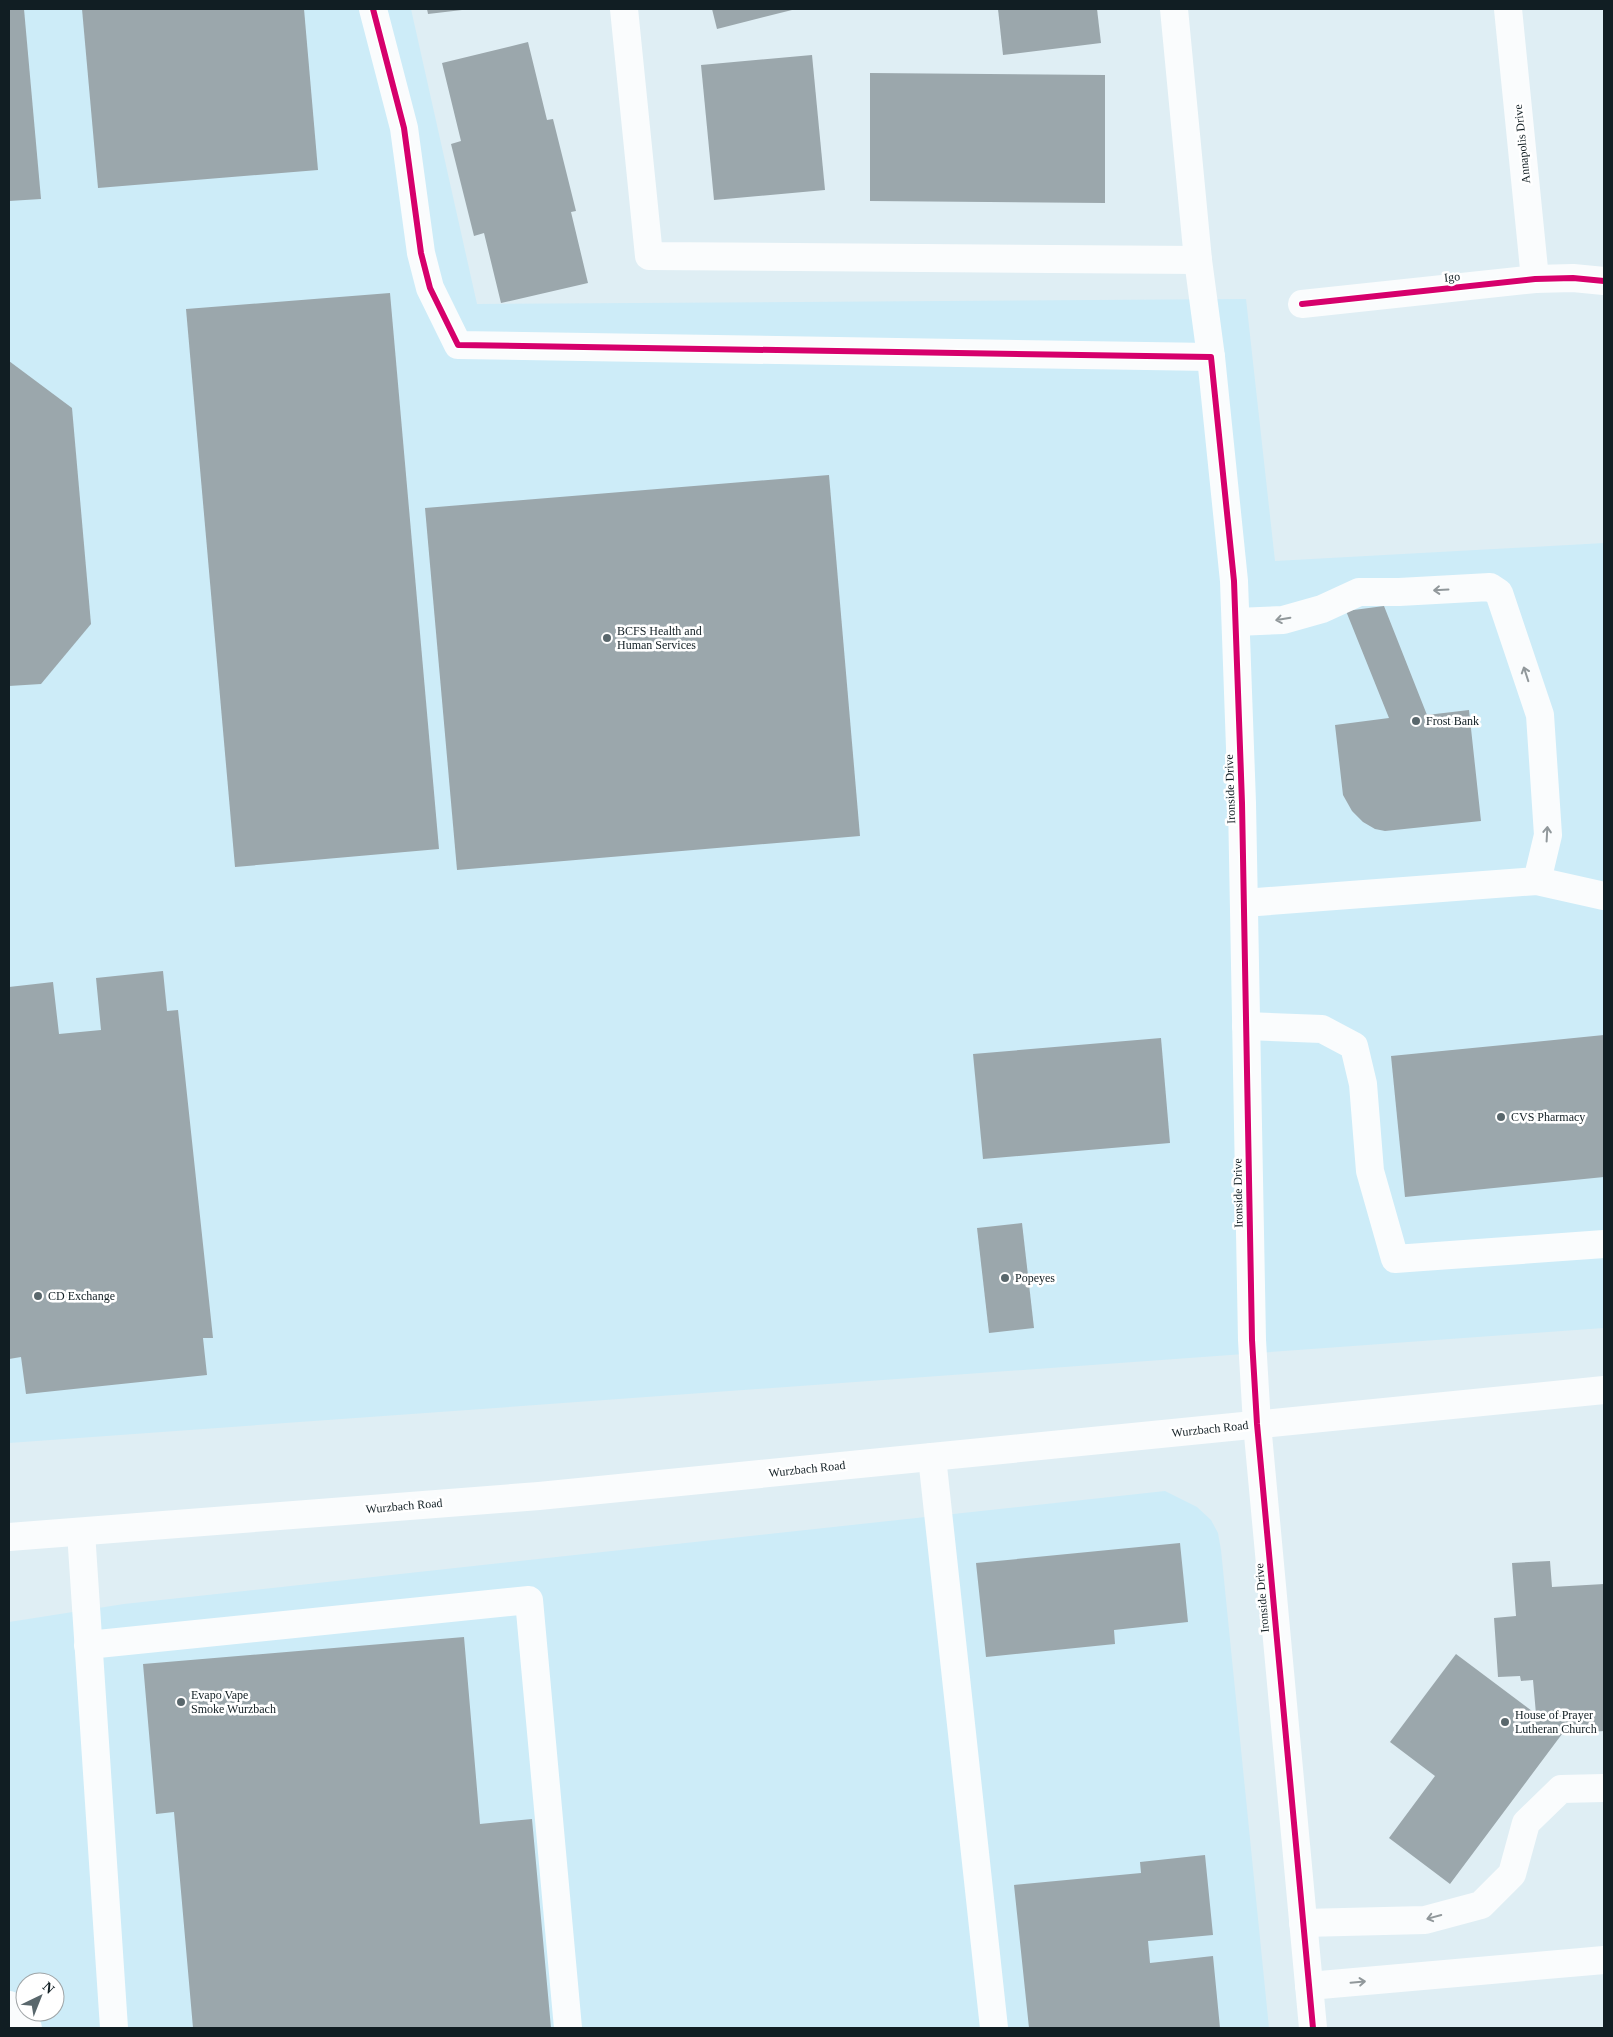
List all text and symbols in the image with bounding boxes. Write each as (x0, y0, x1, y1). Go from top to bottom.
street label: Annapolis Drive (1511, 104, 1533, 184)
street label: Igo (1443, 269, 1461, 285)
one-way arrow (1433, 585, 1449, 594)
one-way arrow (1276, 614, 1292, 624)
place label: BCFS Health and Human Services (617, 624, 702, 652)
marker: BCFS Health and Human Services (601, 632, 613, 644)
one-way arrow (1521, 666, 1530, 682)
place label: Frost Bank (1426, 714, 1479, 728)
marker: Frost Bank (1410, 715, 1422, 727)
street label: Ironside Drive (1222, 754, 1238, 824)
one-way arrow (1542, 826, 1551, 842)
place label: CVS Pharmacy (1511, 1110, 1585, 1124)
marker: CVS Pharmacy (1495, 1111, 1507, 1123)
street label: Ironside Drive (1230, 1158, 1246, 1228)
place label: Popeyes (1015, 1271, 1055, 1285)
marker: Popeyes (999, 1272, 1011, 1284)
place label: CD Exchange (48, 1289, 115, 1303)
marker: CD Exchange (32, 1290, 44, 1302)
street label: Wurzbach Road (1171, 1418, 1249, 1440)
street label: Wurzbach Road (768, 1458, 846, 1480)
street label: Wurzbach Road (365, 1496, 443, 1516)
street label: Ironside Drive (1252, 1563, 1272, 1633)
place label: Evapo Vape Smoke Wurzbach (191, 1688, 276, 1716)
marker: Evapo Vape Smoke Wurzbach (175, 1696, 187, 1708)
place label: House of Prayer Lutheran Church (1515, 1708, 1597, 1736)
marker: House of Prayer Lutheran Church (1499, 1716, 1511, 1728)
one-way arrow (1426, 1913, 1442, 1923)
north arrow (15, 1972, 65, 2022)
one-way arrow (1350, 1977, 1366, 1986)
text: N (40, 1979, 57, 1997)

